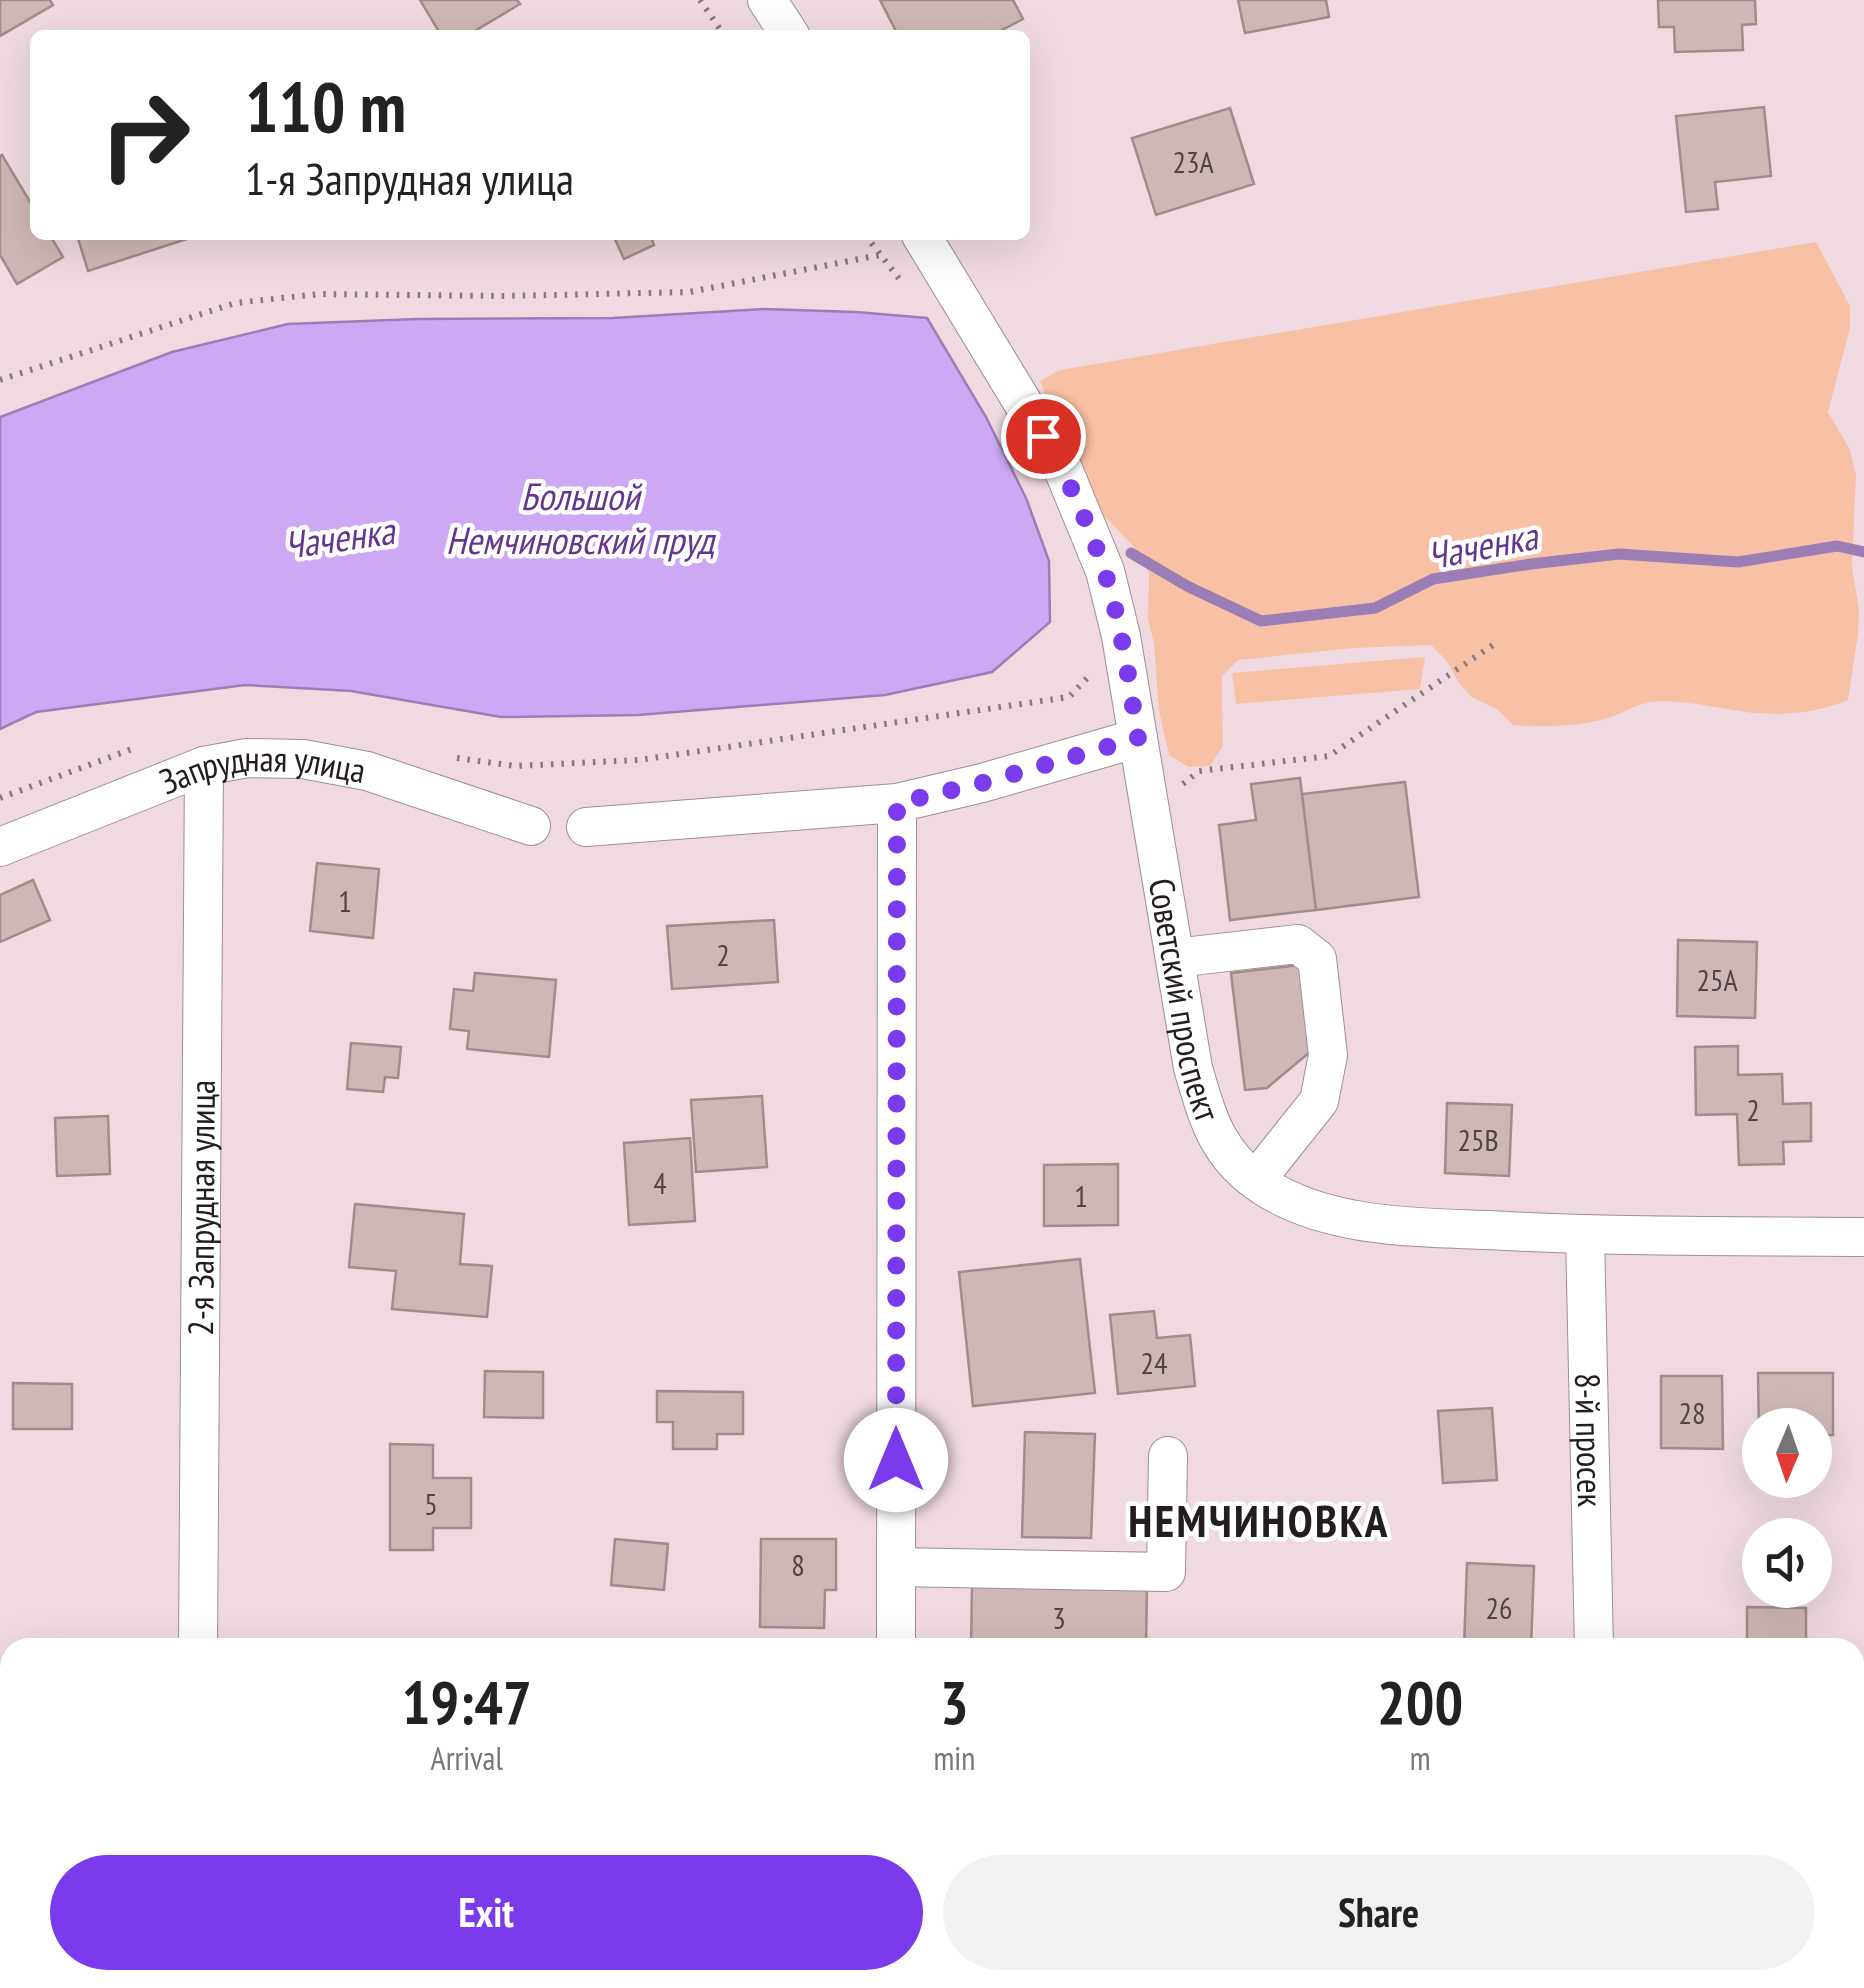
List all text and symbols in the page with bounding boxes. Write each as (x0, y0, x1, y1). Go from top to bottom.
text: 110 m (245, 61, 406, 151)
icon: right (80, 70, 210, 200)
house number: 23А (1172, 142, 1214, 181)
text: 1-я Запрудная улица (245, 149, 574, 207)
pin (1001, 394, 1086, 479)
icon: arrive (1016, 409, 1071, 464)
water label: Большой Немчиновский пруд (446, 471, 717, 564)
water label: Чаченка (281, 505, 399, 569)
water label: Чаченка (1423, 510, 1543, 580)
street label: Запрудная улица (153, 735, 369, 804)
street label: Советский проспект (1139, 875, 1231, 1128)
house number: 1 (338, 881, 352, 920)
house number: 2 (716, 935, 730, 974)
house number: 25А (1696, 960, 1738, 999)
street label: 2-я Запрудная улица (177, 1080, 225, 1336)
house number: 2 (1746, 1090, 1760, 1129)
house number: 25В (1457, 1120, 1499, 1159)
house number: 4 (653, 1163, 667, 1202)
house number: 1 (1074, 1176, 1088, 1215)
house number: 24 (1141, 1343, 1168, 1382)
street label: 8-й просек (1565, 1372, 1614, 1508)
house number: 28 (1679, 1393, 1706, 1432)
position arrow (844, 1408, 948, 1512)
north arrow (1742, 1408, 1832, 1498)
map controls (1742, 1408, 1832, 1608)
house number: 5 (424, 1484, 438, 1523)
district label: НЕМЧИНОВКА (1128, 1491, 1390, 1549)
button: sound (1742, 1518, 1832, 1608)
house number: 8 (791, 1545, 805, 1584)
house number: 26 (1486, 1588, 1513, 1627)
house number: 3 (1052, 1598, 1066, 1637)
text: 19:47 (402, 1663, 532, 1741)
text: 3 (940, 1663, 969, 1741)
text: 200 (1377, 1663, 1463, 1741)
text: Arrival (431, 1737, 503, 1779)
text: min (933, 1737, 975, 1779)
text: m (1410, 1737, 1431, 1779)
button: Exit (50, 1855, 923, 1970)
button: Share (943, 1855, 1815, 1970)

